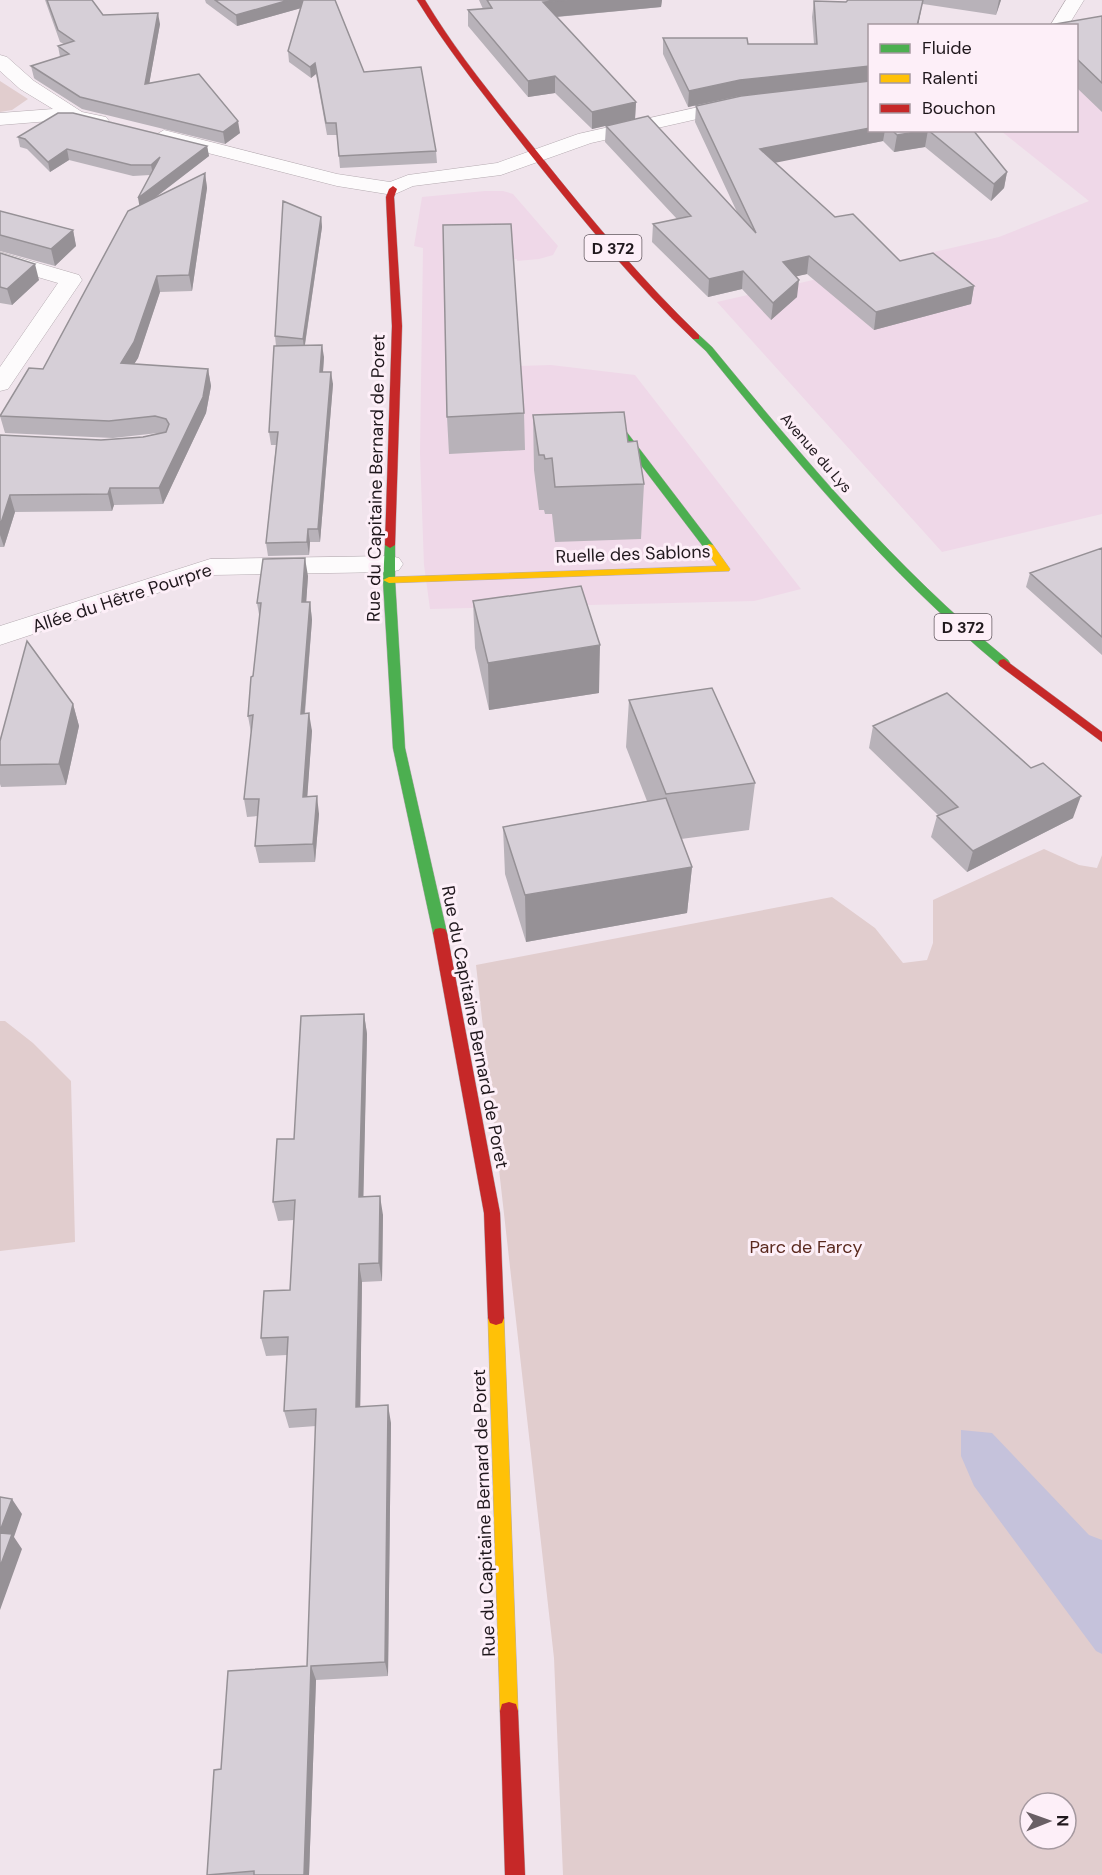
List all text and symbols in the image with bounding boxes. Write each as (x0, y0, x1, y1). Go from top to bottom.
legend (868, 24, 1078, 132)
text: Fluide (922, 36, 972, 60)
text: Ralenti (922, 66, 978, 90)
text: Bouchon (922, 96, 996, 120)
road number: D 372 (584, 235, 642, 261)
street label: Rue du Capitaine Bernard de Poret (361, 334, 391, 622)
street label: Avenue du Lys (776, 409, 856, 497)
street label: Ruelle des Sablons (555, 539, 711, 569)
street label: Allée du Hêtre Pourpre (29, 558, 215, 638)
road number: D 372 (934, 614, 992, 640)
street label: Rue du Capitaine Bernard de Poret (436, 884, 514, 1170)
park label: Parc de Farcy (750, 1235, 862, 1259)
street label: Rue du Capitaine Bernard de Poret (467, 1369, 501, 1657)
north arrow (1018, 1791, 1078, 1851)
text: N (1052, 1815, 1073, 1827)

